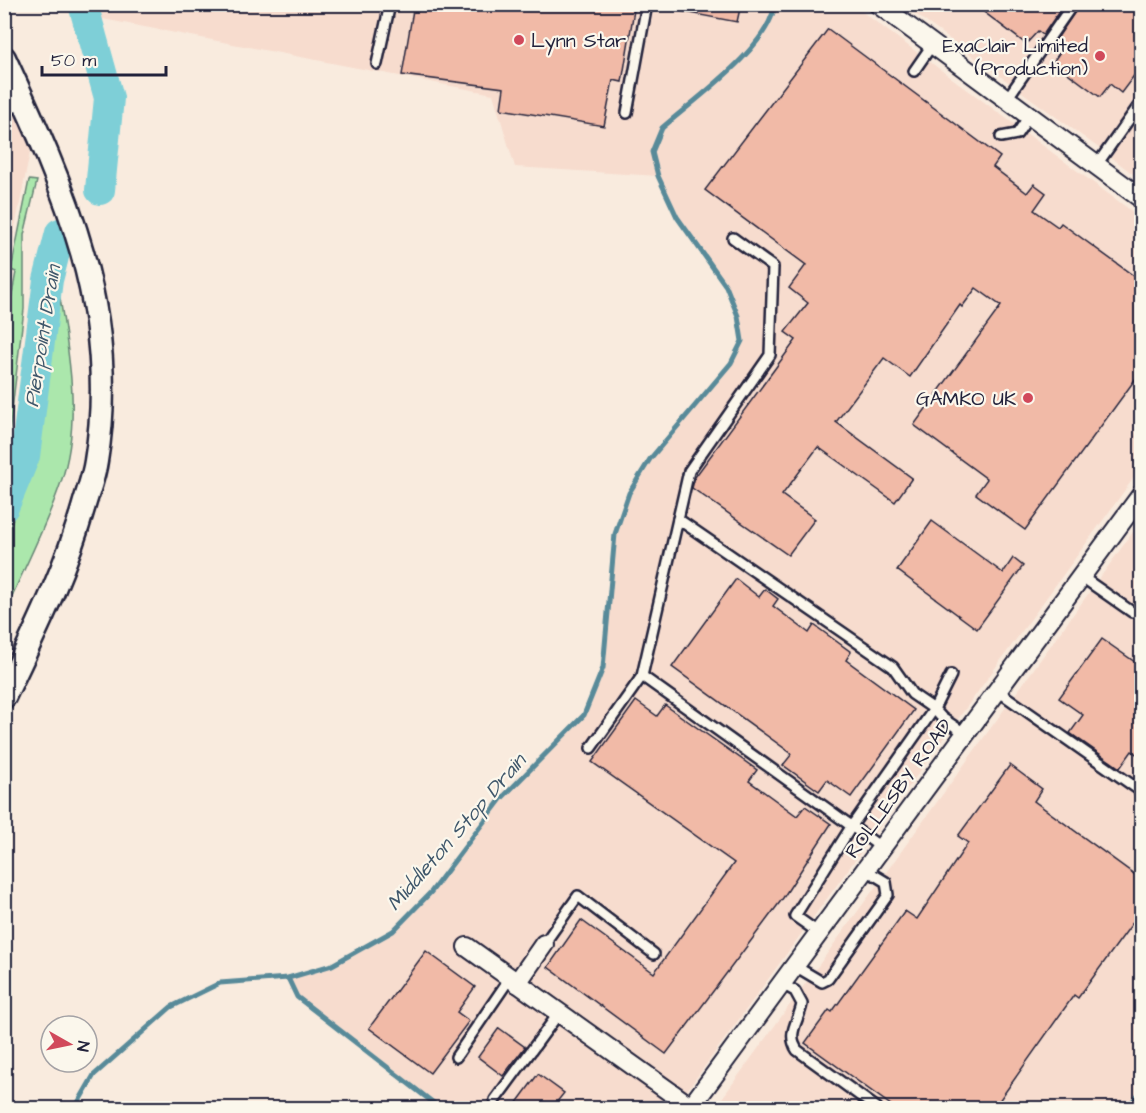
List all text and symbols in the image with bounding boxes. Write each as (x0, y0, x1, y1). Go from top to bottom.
place label: Lynn Star (531, 27, 626, 56)
place label: ExaClair Limited (Production) (942, 32, 1088, 83)
marker: Lynn Star (512, 33, 526, 47)
scale bar (42, 39, 166, 77)
text: 50 m (51, 48, 96, 73)
marker: ExaClair Limited (Production) (1093, 49, 1107, 63)
water label: Pierpoint Drain (17, 262, 68, 409)
place label: GAMKO UK (916, 385, 1016, 413)
marker: GAMKO UK (1021, 391, 1035, 405)
street label: ROLLESBY ROAD (839, 713, 959, 864)
water label: Middleton Stop Drain (380, 746, 534, 917)
north arrow (39, 1014, 99, 1074)
text: N (71, 1040, 94, 1053)

